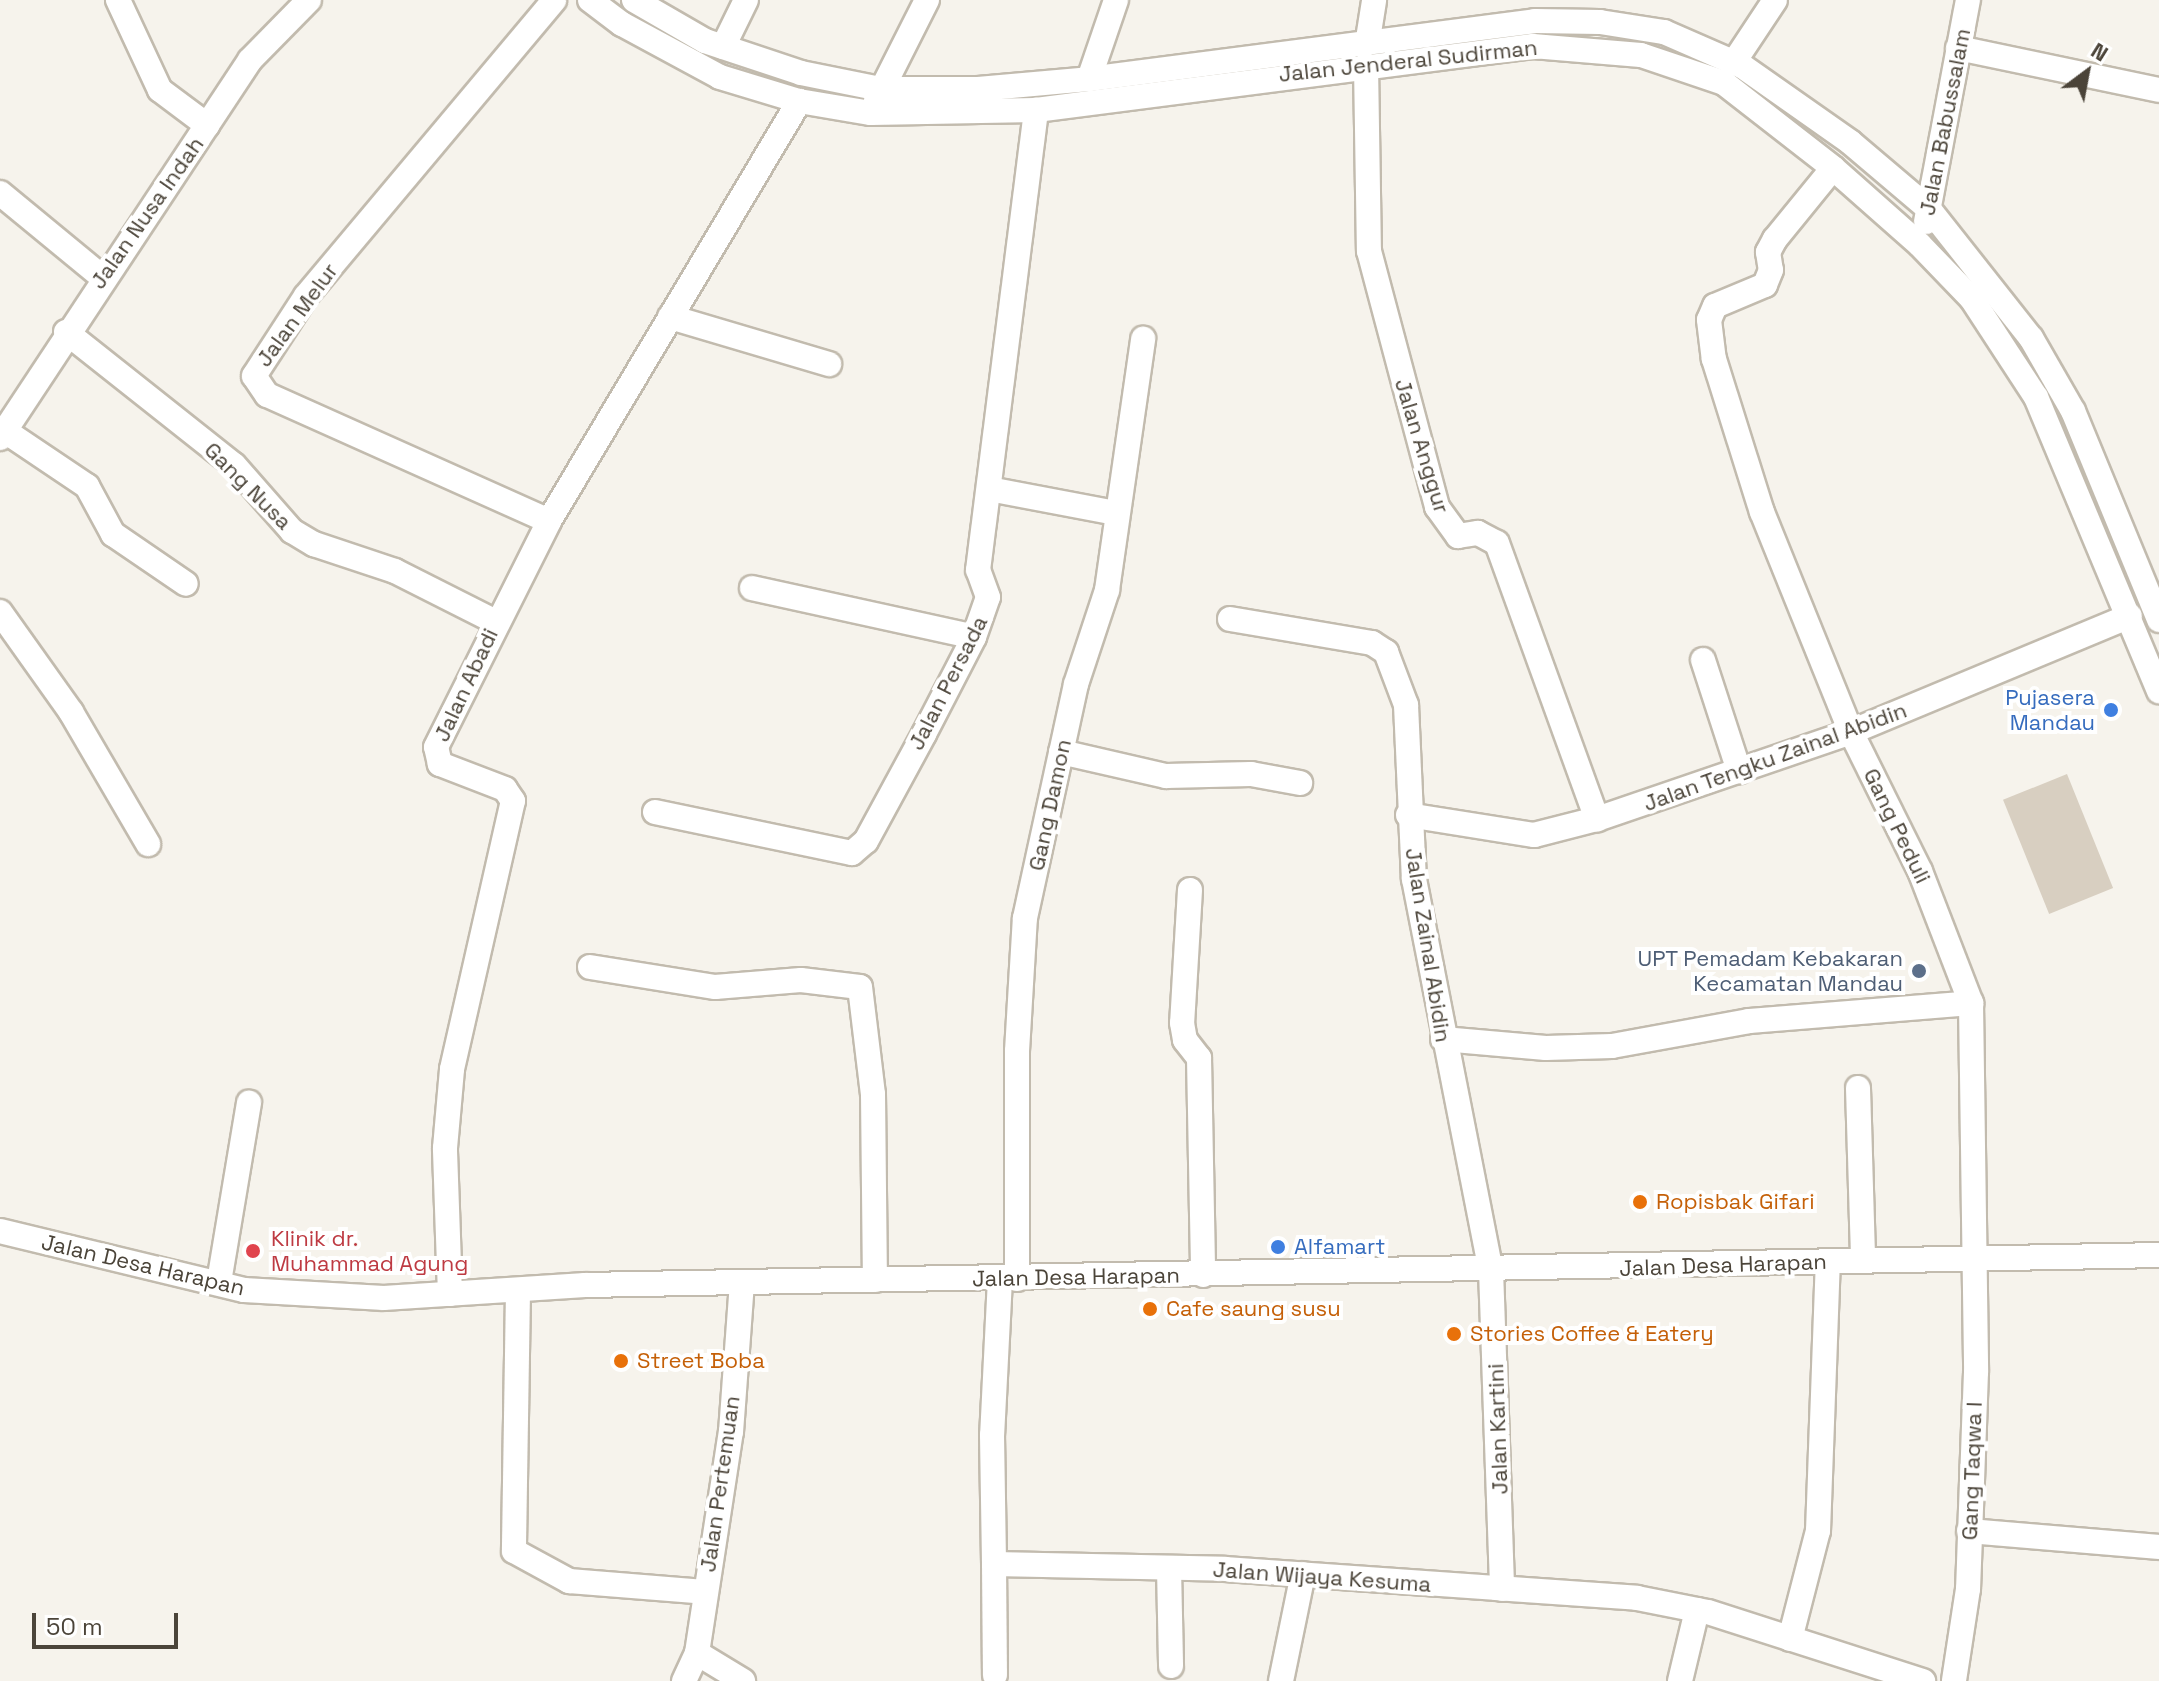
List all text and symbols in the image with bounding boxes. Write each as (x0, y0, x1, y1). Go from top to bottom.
street label: Jalan Babussalam (1914, 26, 1976, 218)
north arrow (2047, 32, 2127, 112)
street label: Jalan Jenderal Sudirman (1277, 34, 1539, 88)
text: N (2086, 36, 2113, 67)
street label: Jalan Nusa Indah (85, 132, 209, 294)
street label: Jalan Melur (251, 258, 343, 372)
street label: Jalan Anggur (1389, 375, 1455, 517)
street label: Gang Nusa (199, 437, 297, 535)
street label: Jalan Persada (903, 612, 993, 754)
street label: Jalan Abadi (428, 624, 504, 746)
place label: Pujasera Mandau (2005, 684, 2095, 736)
street label: Jalan Tengku Zainal Abidin (1639, 697, 1911, 817)
marker: Pujasera Mandau (2102, 701, 2120, 719)
street label: Gang Damon (1023, 737, 1077, 873)
street label: Gang Peduli (1858, 764, 1936, 888)
street label: Jalan Zainal Abidin (1400, 846, 1456, 1044)
place label: UPT Pemadam Kebakaran Kecamatan Mandau (1637, 945, 1903, 996)
marker: UPT Pemadam Kebakaran Kecamatan Mandau (1910, 962, 1928, 980)
place label: Ropisbak Gifari (1656, 1189, 1815, 1215)
marker: Ropisbak Gifari (1631, 1193, 1649, 1211)
place label: Klinik dr. Muhammad Agung (271, 1225, 469, 1276)
street label: Jalan Desa Harapan (39, 1229, 247, 1301)
place label: Alfamart (1294, 1234, 1385, 1260)
marker: Alfamart (1269, 1238, 1287, 1256)
marker: Klinik dr. Muhammad Agung (242, 1240, 264, 1262)
street label: Jalan Desa Harapan (1619, 1248, 1827, 1282)
street label: Jalan Desa Harapan (972, 1262, 1180, 1292)
place label: Cafe saung susu (1166, 1296, 1341, 1322)
marker: Cafe saung susu (1141, 1300, 1159, 1318)
place label: Stories Coffee & Eatery (1470, 1321, 1714, 1347)
marker: Stories Coffee & Eatery (1445, 1325, 1463, 1343)
place label: Street Boba (637, 1348, 765, 1374)
marker: Street Boba (612, 1352, 630, 1370)
street label: Jalan Kartini (1483, 1363, 1513, 1495)
street label: Jalan Pertemuan (695, 1394, 745, 1574)
street label: Gang Taqwa I (1956, 1401, 1988, 1541)
street label: Jalan Wijaya Kesuma (1212, 1556, 1432, 1598)
scale bar (36, 1597, 182, 1647)
text: 50 m (46, 1611, 103, 1642)

